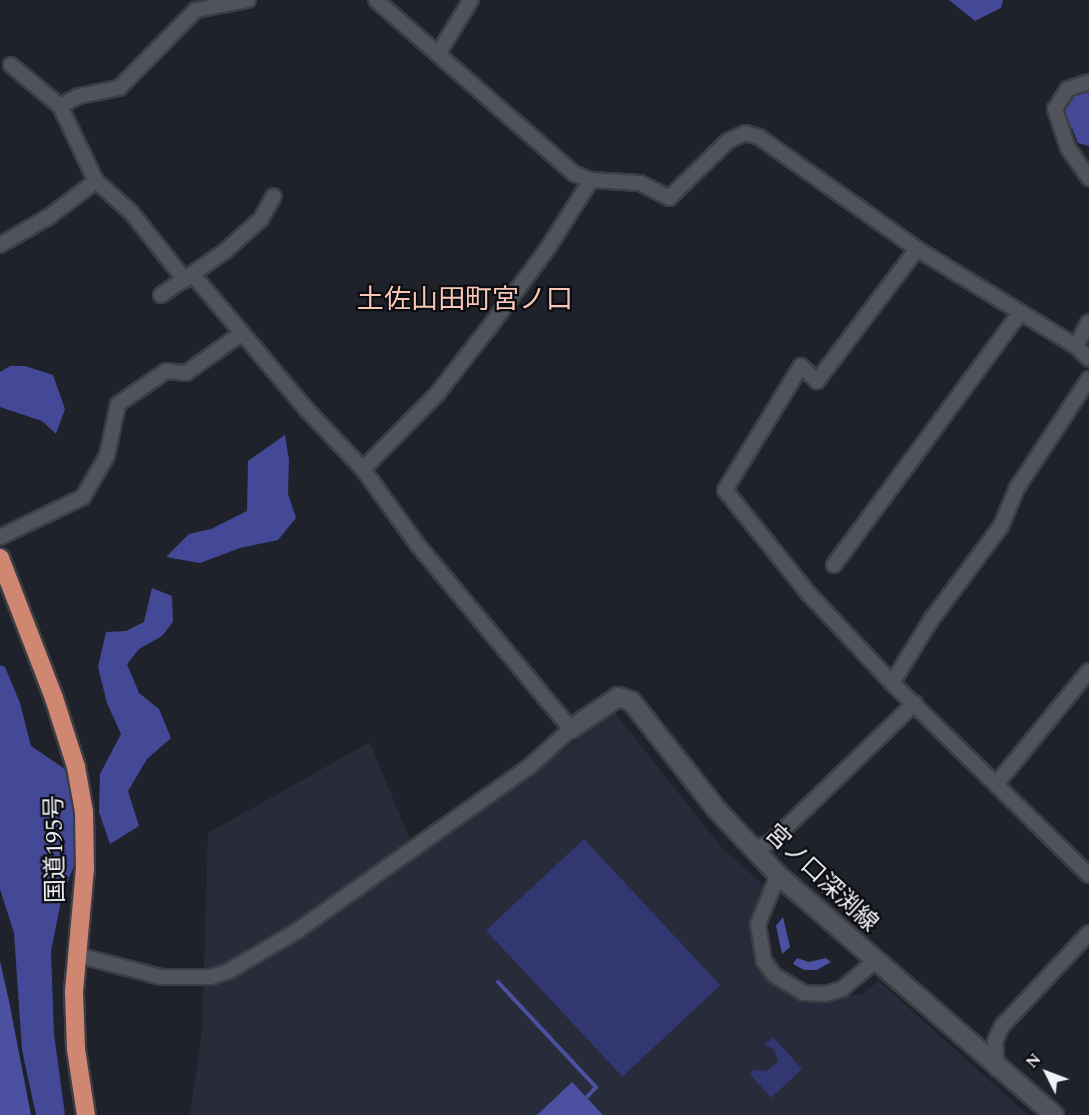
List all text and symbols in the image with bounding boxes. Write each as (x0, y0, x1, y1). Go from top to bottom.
district label: 土佐山田町宮ノ口 (357, 285, 573, 317)
street label: 国道195号 (41, 795, 71, 903)
street label: 宮ノ口深渕線 (759, 819, 883, 939)
north arrow (1017, 1043, 1077, 1103)
text: N (1020, 1048, 1047, 1074)

